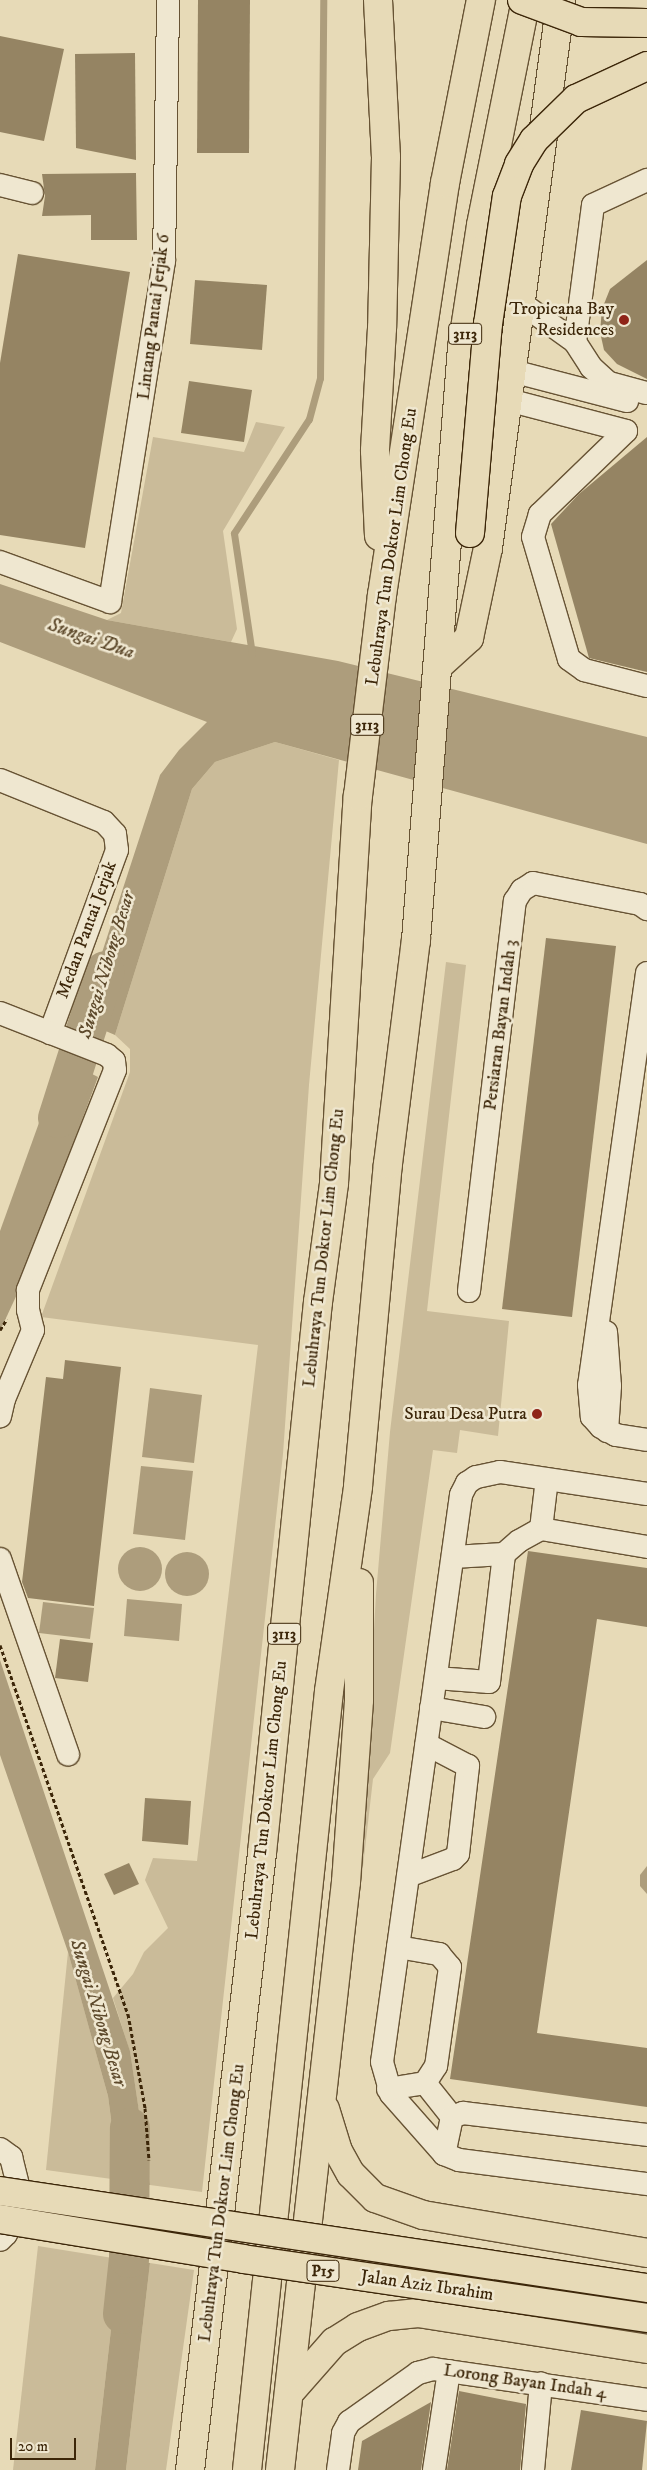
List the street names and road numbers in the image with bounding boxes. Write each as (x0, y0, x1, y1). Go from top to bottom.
street label: Lintang Pantai Jerjak 6 (133, 233, 175, 401)
road number: 3113 (448, 320, 482, 348)
street label: Lebuhraya Tun Doktor Lim Chong Eu (362, 407, 422, 687)
road number: 3113 (350, 712, 384, 738)
street label: Medan Pantai Jerjak (52, 858, 122, 1002)
street label: Persiaran Bayan Indah 3 (480, 938, 522, 1112)
street label: Lebuhraya Tun Doktor Lim Chong Eu (299, 1108, 349, 1388)
road number: 3113 (266, 1620, 302, 1648)
street label: Lebuhraya Tun Doktor Lim Chong Eu (242, 1660, 292, 1940)
street label: Lebuhraya Tun Doktor Lim Chong Eu (194, 2063, 250, 2343)
road number: P15 (306, 2258, 340, 2284)
street label: Jalan Aziz Ibrahim (359, 2266, 495, 2306)
street label: Lorong Bayan Indah 4 (442, 2360, 608, 2404)

